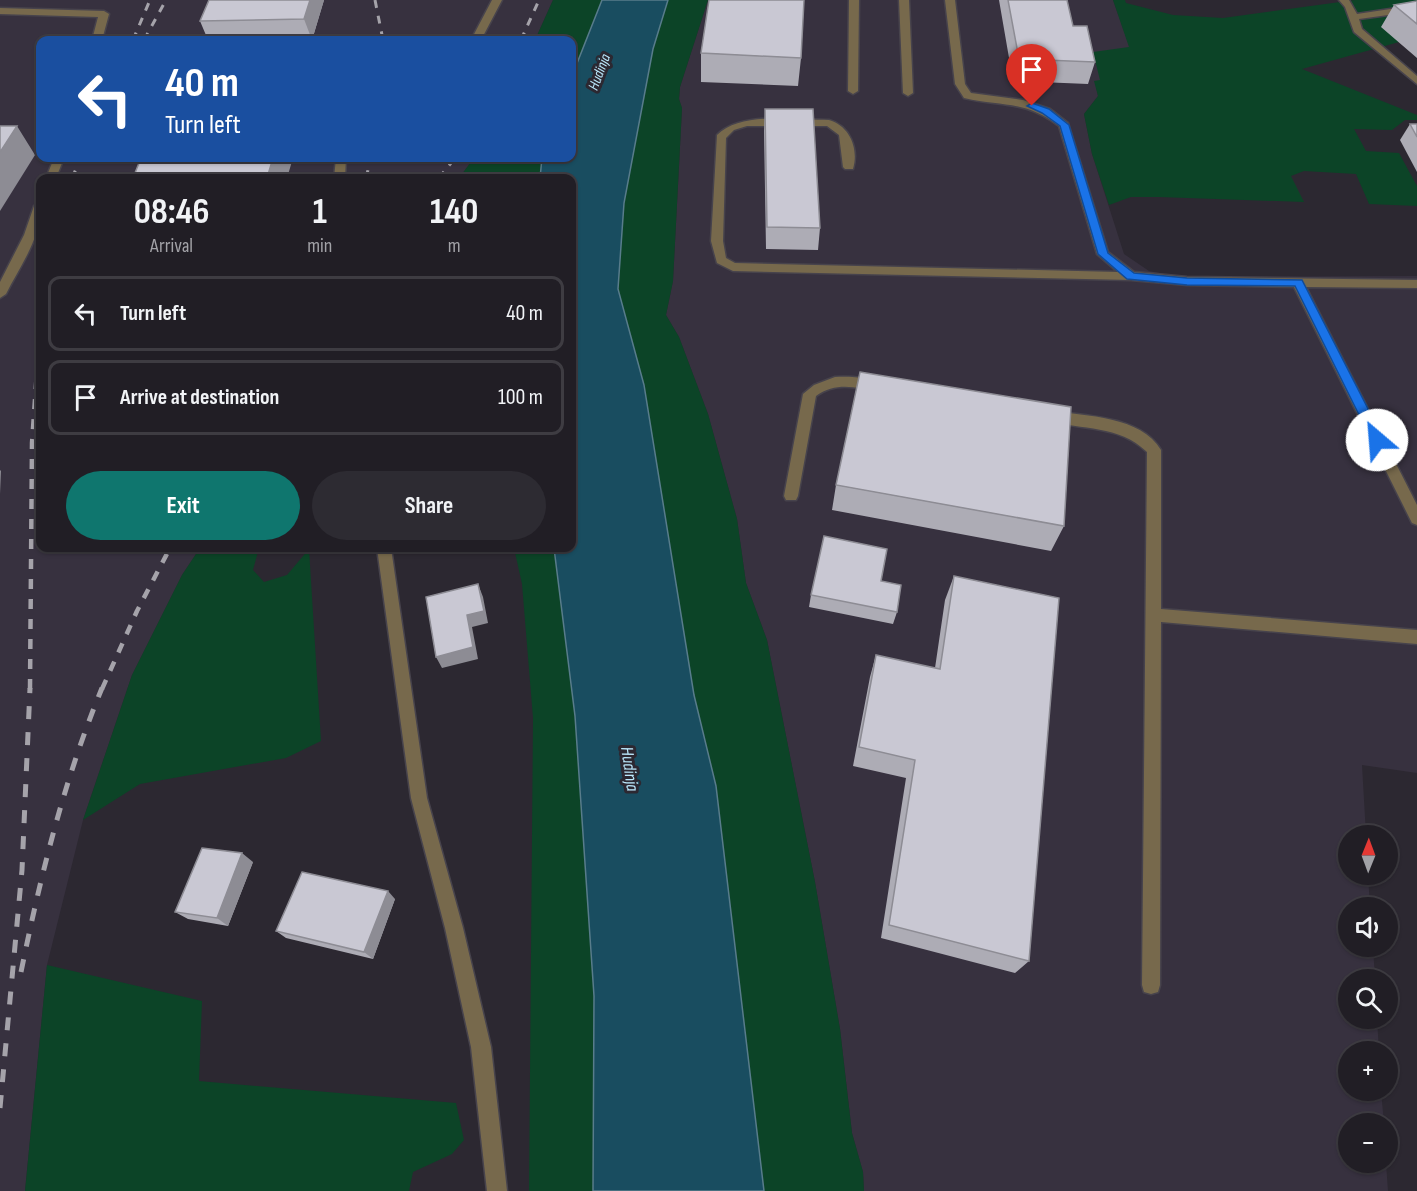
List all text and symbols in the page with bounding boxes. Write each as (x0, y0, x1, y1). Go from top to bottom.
pin (1006, 44, 1057, 106)
water label: Hudinja (584, 51, 615, 93)
icon: arrive (1015, 53, 1048, 86)
text: 40 m (165, 58, 239, 109)
icon: left (66, 60, 144, 138)
text: Turn left (165, 109, 241, 141)
text: 08:46 (134, 191, 210, 234)
text: 1 (313, 191, 327, 234)
text: 140 (430, 191, 478, 234)
text: Arrival (150, 234, 193, 258)
text: min (307, 234, 332, 258)
text: m (448, 234, 461, 258)
icon: left (69, 297, 102, 330)
text: Turn left (120, 300, 186, 327)
text: 40 m (506, 300, 543, 327)
icon: arrive (69, 381, 102, 414)
text: Arrive at destination (120, 384, 279, 411)
text: 100 m (498, 384, 543, 411)
position arrow (1345, 408, 1409, 472)
button: Exit (66, 471, 300, 540)
button: Share (312, 471, 546, 540)
water label: Hudinja (616, 745, 643, 793)
north arrow (1338, 825, 1398, 885)
map controls (1338, 825, 1398, 1173)
button: sound (1338, 897, 1398, 957)
button: search (1338, 969, 1398, 1029)
button: + (1338, 1041, 1398, 1101)
button: − (1338, 1113, 1398, 1173)

